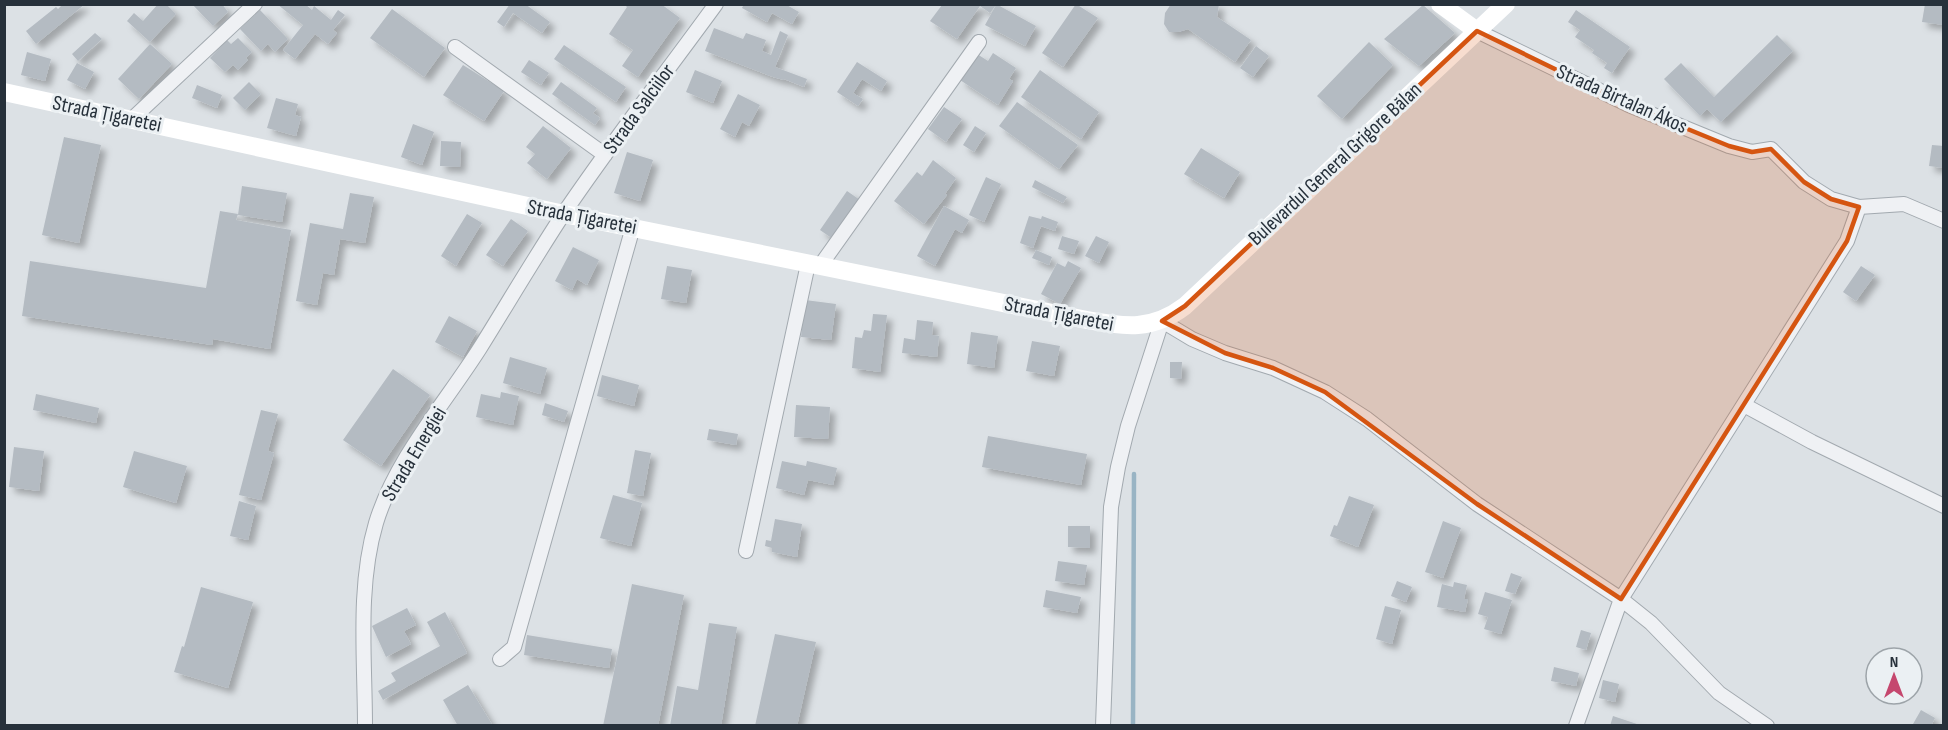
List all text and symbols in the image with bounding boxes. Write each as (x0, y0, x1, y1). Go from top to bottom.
street label: Strada Salciilor (598, 59, 680, 159)
street label: Strada Birtalan Ákos (1553, 59, 1691, 139)
street label: Bulevardul General Grigore Bălan (1243, 77, 1427, 251)
street label: Strada Țigaretei (50, 90, 164, 138)
street label: Strada Țigaretei (525, 194, 639, 240)
street label: Strada Țigaretei (1002, 291, 1116, 337)
street label: Strada Energiei (376, 402, 452, 506)
north arrow (1864, 646, 1924, 706)
text: N (1890, 653, 1898, 672)

